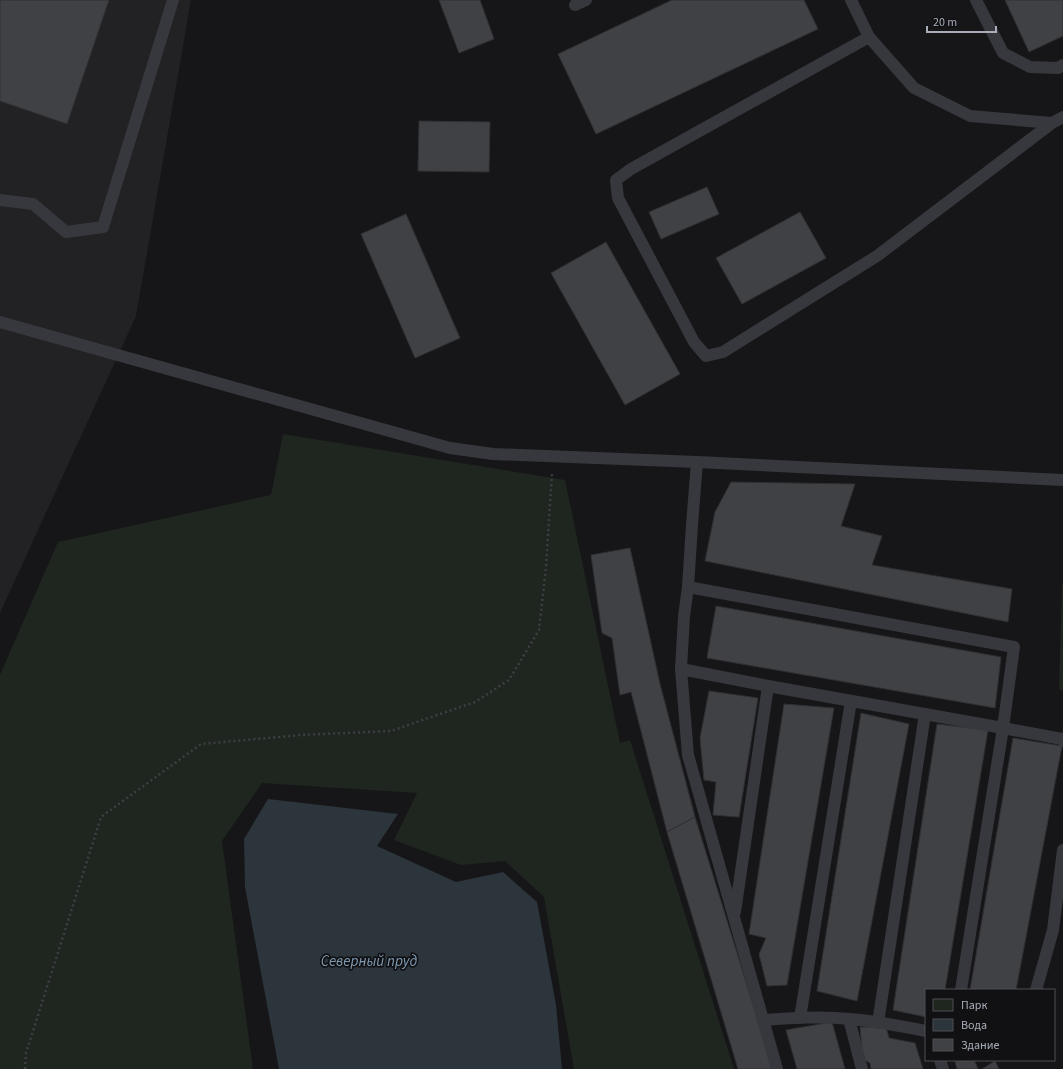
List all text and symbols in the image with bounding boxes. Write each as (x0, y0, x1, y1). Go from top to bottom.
scale bar (927, 8, 996, 34)
text: 20 m (933, 14, 957, 31)
water label: Северный пруд (321, 951, 418, 972)
legend (925, 989, 1055, 1061)
text: Парк (961, 997, 987, 1014)
text: Вода (961, 1017, 987, 1034)
text: Здание (961, 1037, 1000, 1054)

